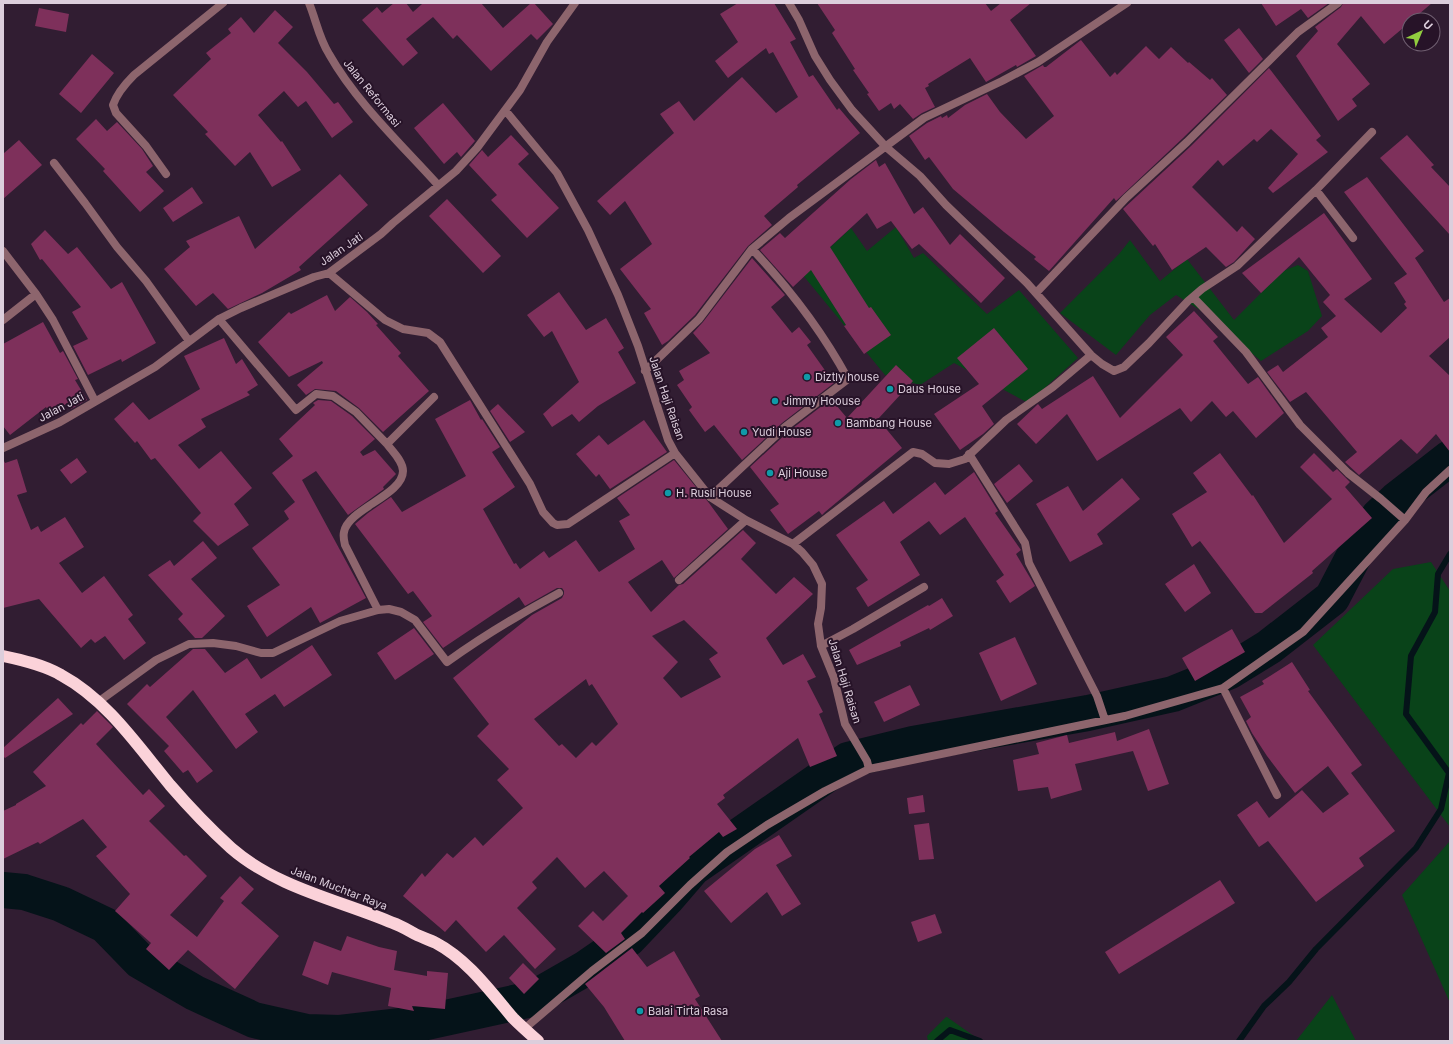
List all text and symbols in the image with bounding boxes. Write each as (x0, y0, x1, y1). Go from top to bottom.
north arrow (1401, 12, 1441, 52)
text: U (1420, 17, 1436, 33)
street label: Jalan Reformasi (340, 56, 404, 130)
street label: Jalan Jati (317, 229, 365, 269)
street label: Jalan Haji Raisan (646, 354, 688, 442)
place label: Diztly house (815, 370, 879, 384)
marker: Diztly house (802, 372, 812, 382)
place label: Daus House (898, 382, 961, 396)
marker: Daus House (885, 384, 895, 394)
street label: Jalan Jati (36, 389, 86, 425)
place label: Jimmy Hoouse (783, 394, 860, 408)
marker: Jimmy Hoouse (770, 396, 780, 406)
place label: Bambang House (846, 416, 932, 430)
marker: Bambang House (833, 418, 843, 428)
place label: Yudi House (752, 425, 812, 439)
marker: Yudi House (739, 427, 749, 437)
place label: Aji House (778, 466, 828, 480)
marker: Aji House (765, 468, 775, 478)
place label: H. Rusli House (676, 486, 752, 500)
marker: H. Rusli House (663, 488, 673, 498)
street label: Jalan Haji Raisan (825, 637, 865, 725)
street label: Jalan Muchtar Raya (289, 863, 389, 913)
place label: Balai Tirta Rasa (648, 1004, 728, 1018)
marker: Balai Tirta Rasa (635, 1006, 645, 1016)

